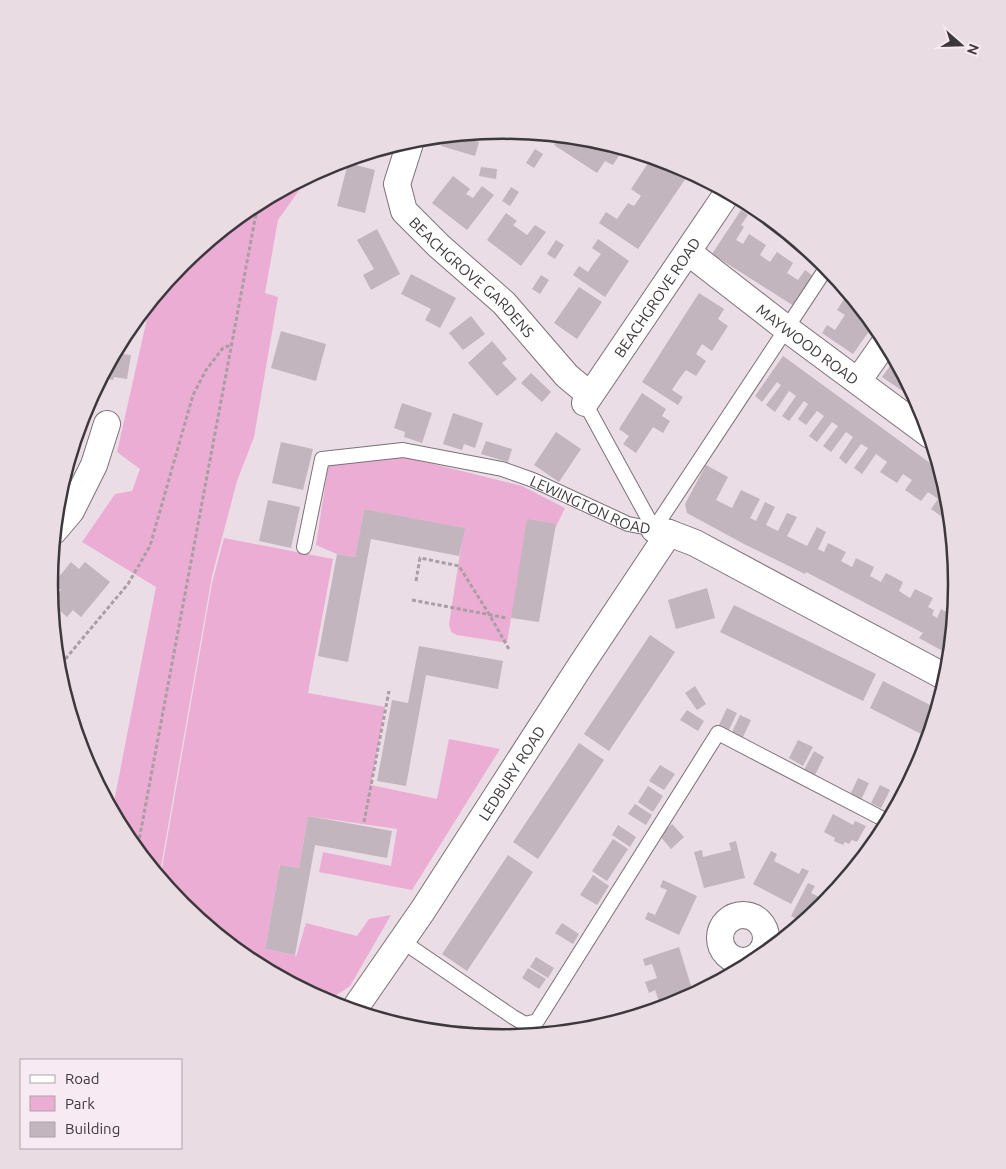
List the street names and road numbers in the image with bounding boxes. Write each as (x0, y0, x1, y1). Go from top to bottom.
street label: BEACHGROVE GARDENS (406, 213, 538, 341)
street label: BEACHGROVE ROAD (610, 234, 703, 360)
street label: MAYWOOD ROAD (753, 300, 862, 388)
street label: LEWINGTON ROAD (528, 472, 652, 537)
street label: LEDBURY ROAD (475, 723, 548, 823)

